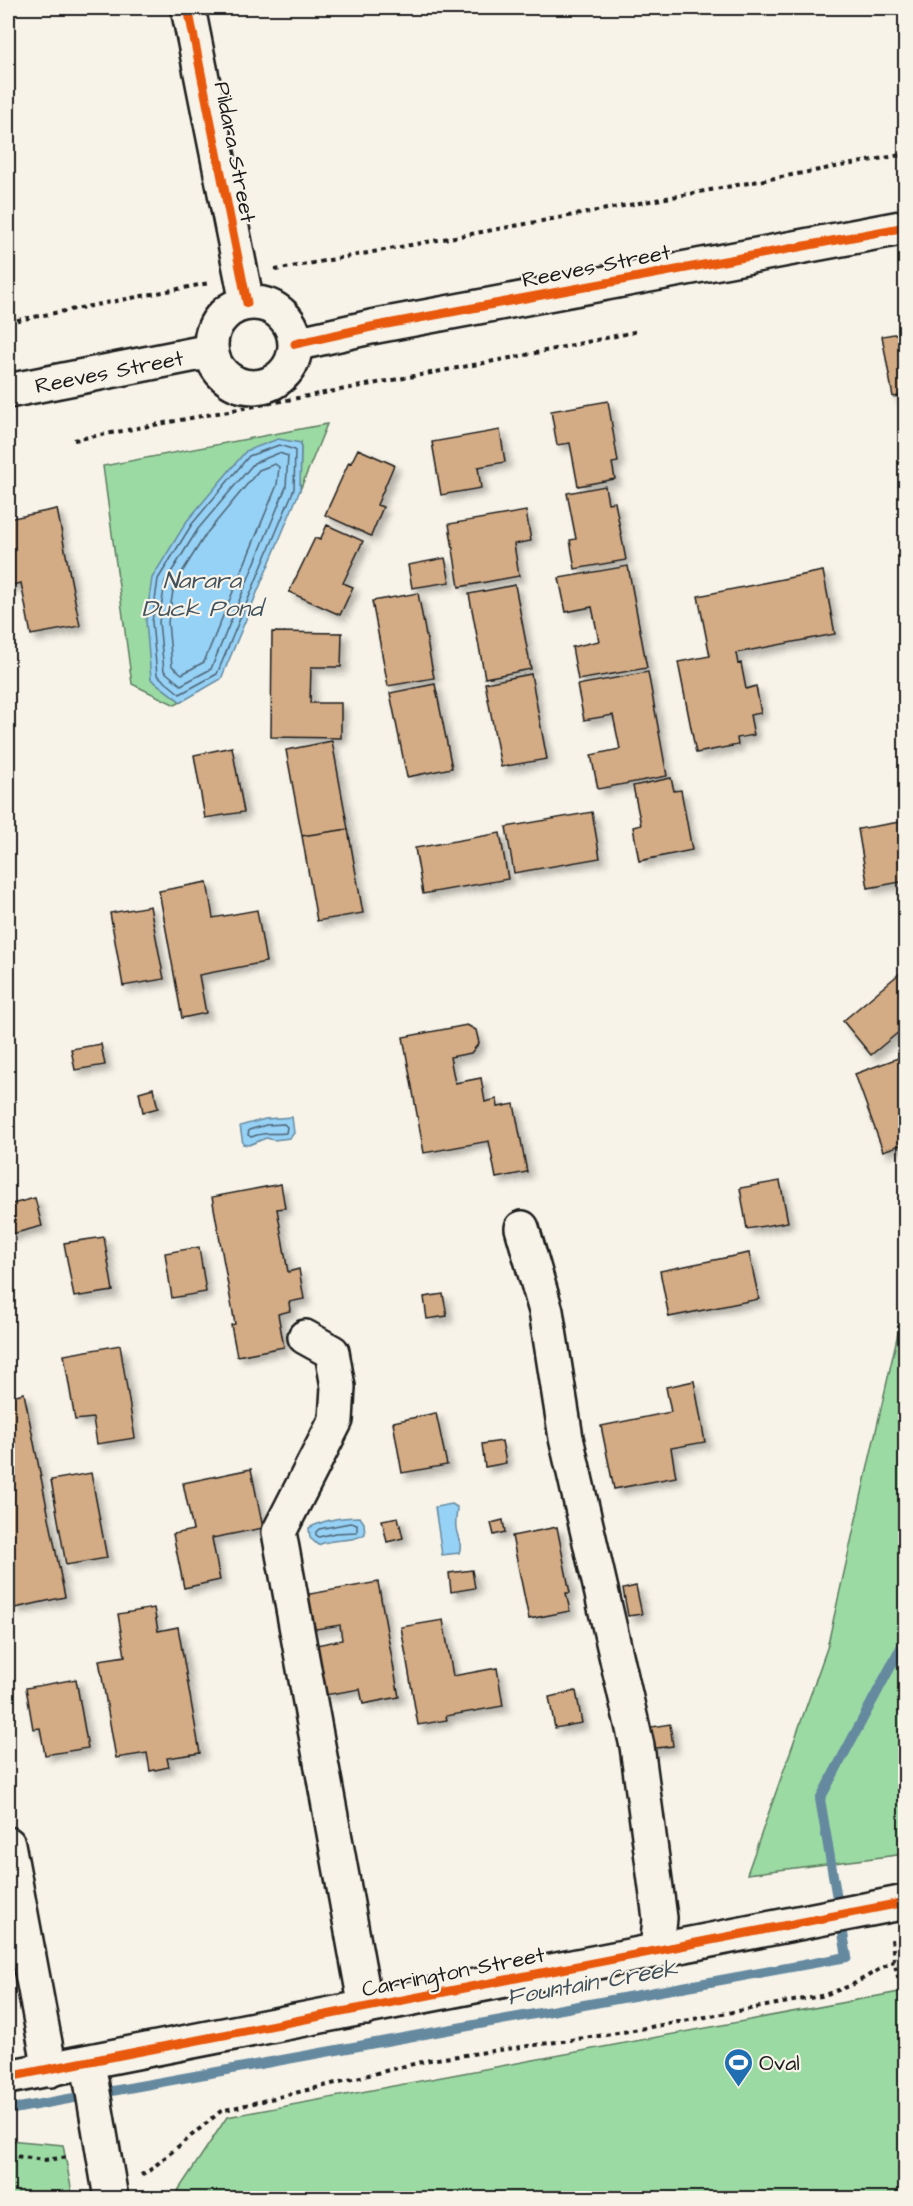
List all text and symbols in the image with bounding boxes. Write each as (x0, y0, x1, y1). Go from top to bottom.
street label: Pildara Street (206, 79, 263, 226)
street label: Reeves Street (519, 237, 673, 296)
street label: Reeves Street (32, 343, 186, 402)
water label: Narara Duck Pond (142, 564, 267, 626)
street label: Carrington Street (359, 1940, 548, 2006)
water label: Fountain Creek (504, 1951, 681, 2015)
sports icon: Oval (722, 2046, 754, 2088)
place label: Oval (759, 2048, 800, 2079)

